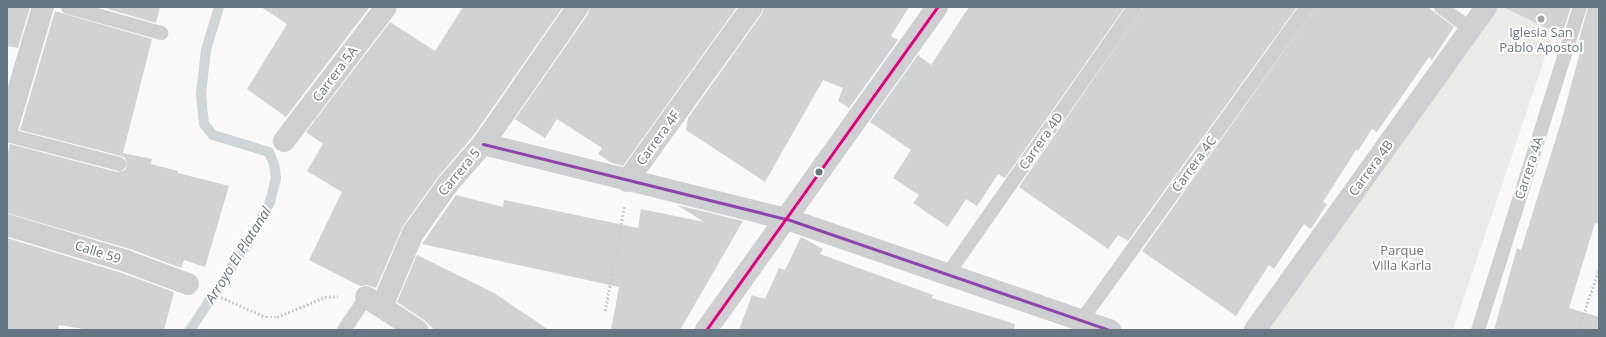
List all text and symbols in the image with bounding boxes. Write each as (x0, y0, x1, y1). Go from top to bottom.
marker: Iglesia San Pablo Apostol (1536, 14, 1546, 24)
place label: Iglesia San Pablo Apostol (1499, 25, 1583, 56)
street label: Carrera 5A (309, 43, 361, 105)
street label: Carrera 4F (633, 108, 683, 168)
street label: Carrera 4D (1016, 109, 1066, 173)
street label: Carrera 4C (1169, 133, 1219, 195)
street label: Carrera 4A (1512, 135, 1546, 201)
street label: Carrera 4B (1346, 137, 1396, 199)
street label: Carrera 5 (435, 145, 483, 199)
unlabelled marker (814, 167, 824, 177)
water label: Arroyo El Platanal (202, 204, 274, 306)
street label: Calle 59 (73, 237, 123, 267)
park label: Parque Villa Karla (1372, 243, 1432, 274)

